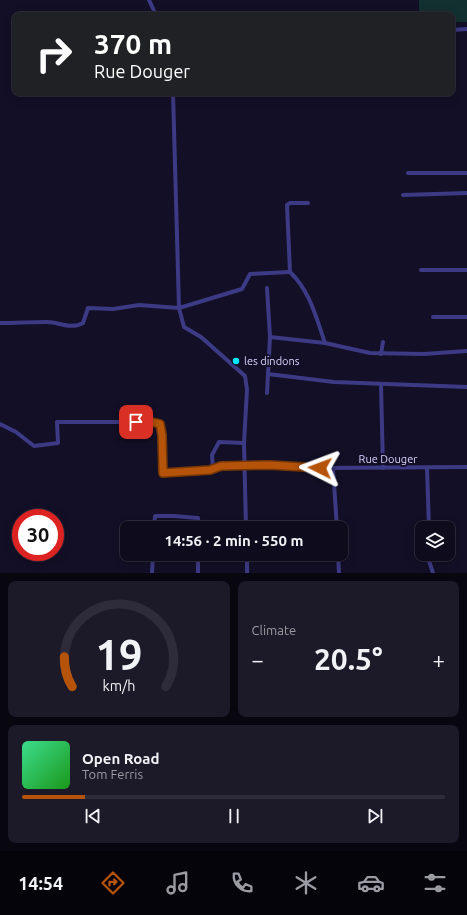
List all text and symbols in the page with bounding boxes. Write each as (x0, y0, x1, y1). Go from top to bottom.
icon: right (28, 28, 80, 80)
text: 370 m (94, 28, 172, 59)
text: Rue Douger (94, 61, 190, 81)
place label: les dindons (244, 355, 300, 367)
marker: les dindons (231, 356, 241, 366)
pin (119, 405, 153, 439)
icon: arrive (125, 411, 147, 433)
position arrow (299, 447, 341, 489)
street label: Rue Douger (359, 453, 418, 465)
speed limit sign: 30 (12, 509, 64, 561)
map controls (415, 521, 455, 561)
button: layers (415, 521, 455, 561)
text: 14:56 · 2 min · 550 m (165, 532, 303, 549)
text: Climate (252, 623, 296, 637)
text: 19 (95, 631, 142, 678)
text: 20.5° (314, 642, 383, 676)
text: − (252, 647, 264, 672)
text: + (433, 647, 445, 672)
text: km/h (102, 678, 135, 694)
text: Open Road (82, 750, 159, 767)
text: Tom Ferris (82, 767, 143, 781)
icon: previous (82, 805, 104, 827)
icon: pause (223, 805, 245, 827)
icon: next (364, 805, 386, 827)
icon: directions (99, 869, 127, 897)
icon: music (164, 869, 192, 897)
icon: phone (228, 869, 256, 897)
icon: climate (292, 869, 320, 897)
icon: car (357, 869, 385, 897)
icon: filters (421, 869, 449, 897)
text: 14:54 (18, 873, 63, 893)

